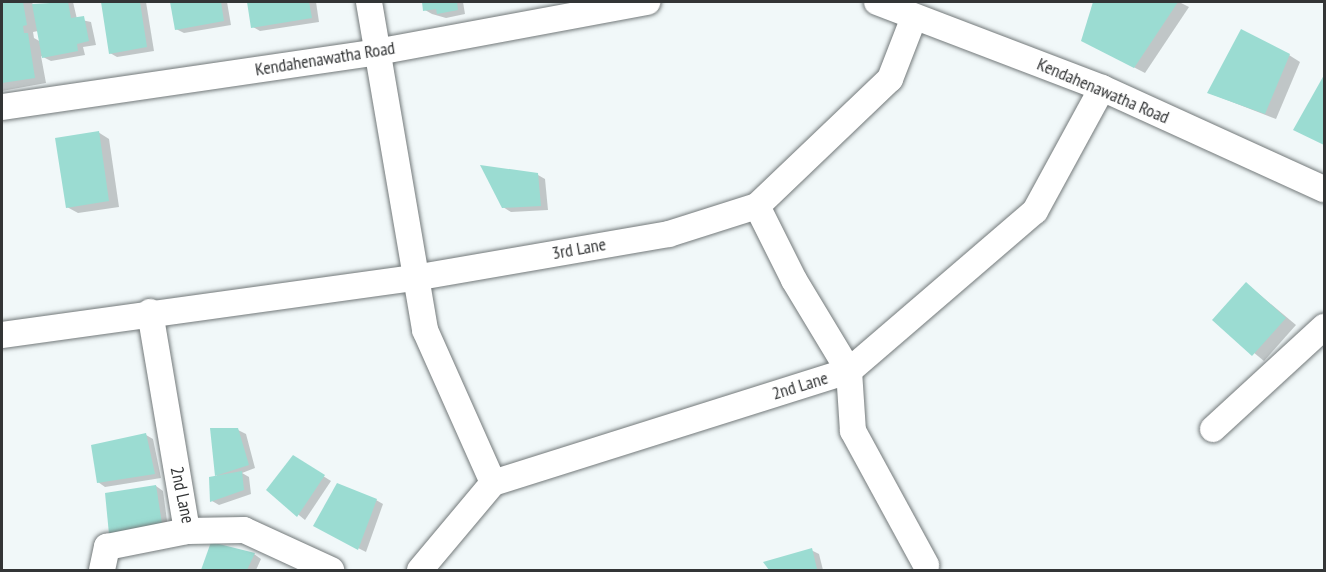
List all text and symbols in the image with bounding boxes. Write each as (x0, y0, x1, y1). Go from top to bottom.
street label: Kendahenawatha Road (253, 37, 397, 81)
street label: Kendahenawatha Road (1034, 53, 1172, 129)
street label: 3rd Lane (550, 234, 608, 264)
street label: 2nd Lane (769, 367, 831, 405)
street label: 2nd Lane (165, 465, 199, 525)

